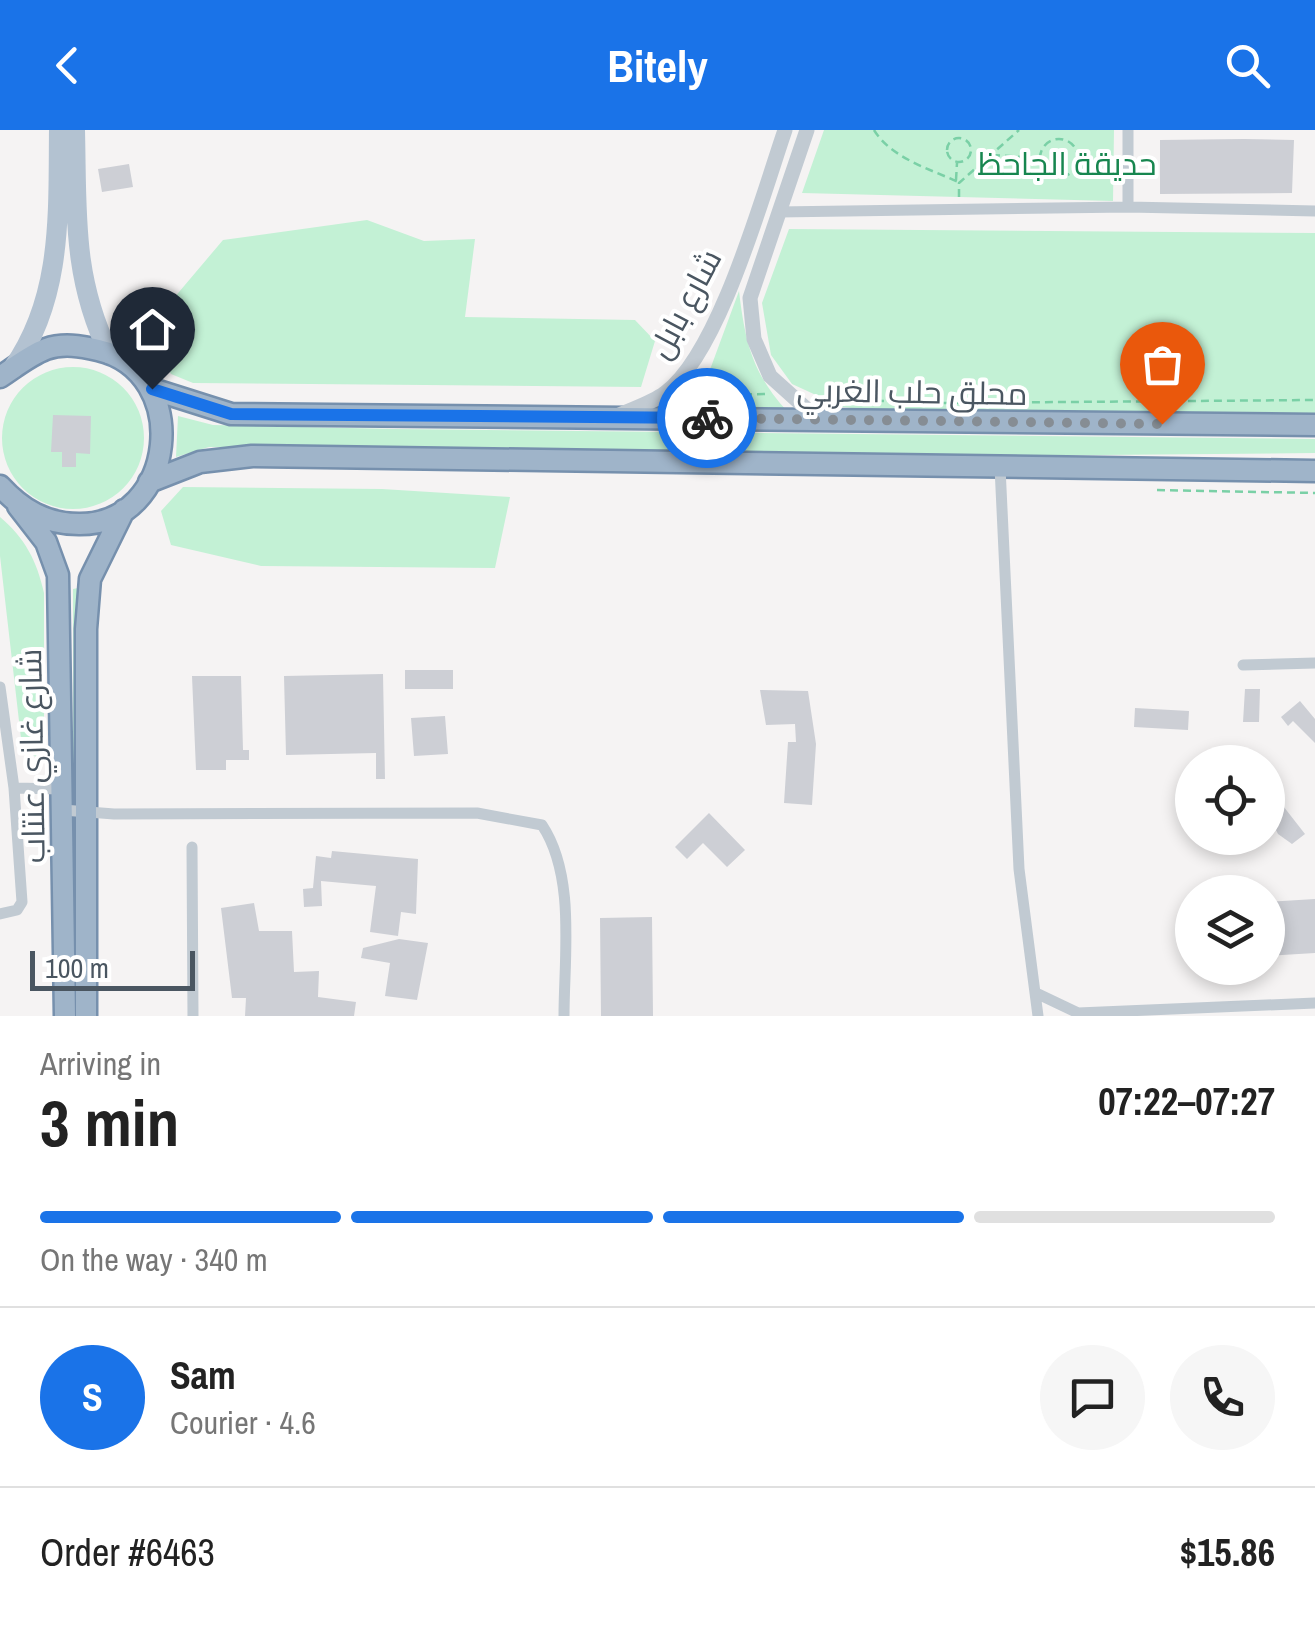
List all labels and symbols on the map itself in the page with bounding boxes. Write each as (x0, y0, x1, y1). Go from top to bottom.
park label: حديقة الجاحظ (977, 142, 1157, 185)
street label: شارع بابل (638, 241, 732, 367)
pin (110, 287, 195, 390)
pin (1120, 322, 1205, 425)
courier (657, 368, 757, 468)
street label: محلق حلب الغربي (796, 368, 1028, 419)
street label: شارع غازي عنتاب (8, 648, 59, 864)
scale bar (30, 946, 195, 990)

